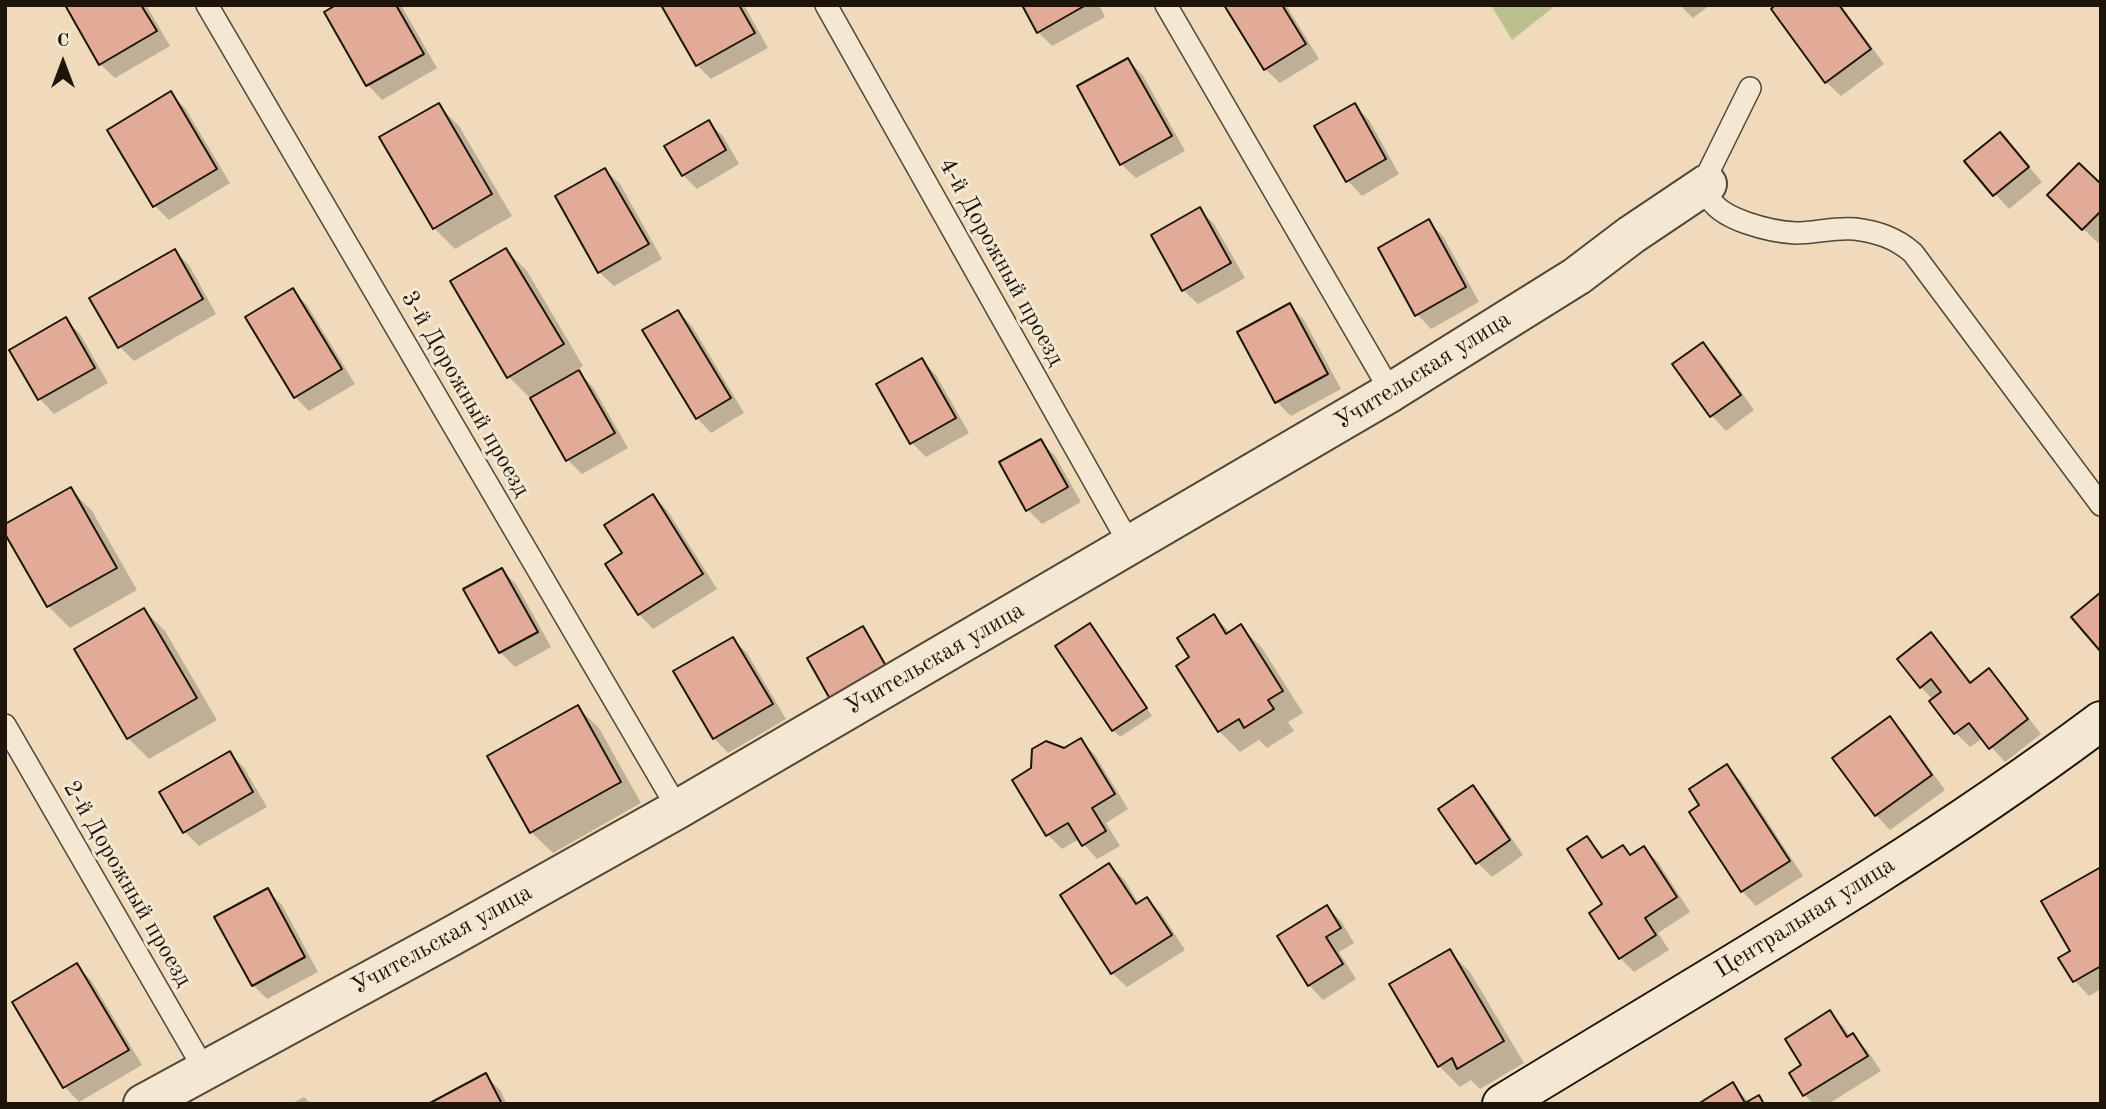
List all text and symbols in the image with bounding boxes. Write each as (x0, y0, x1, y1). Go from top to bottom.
north arrow (28, 28, 98, 98)
text: С (57, 32, 69, 51)
street label: 4-й Дорожный проезд (932, 153, 1070, 371)
street label: 3-й Дорожный проезд (394, 286, 536, 502)
street label: Учительская улица (1330, 305, 1516, 437)
street label: Учительская улица (840, 596, 1030, 722)
street label: 2-й Дорожный проезд (56, 776, 198, 992)
street label: Центральная улица (1710, 851, 1900, 985)
street label: Учительская улица (347, 878, 537, 1002)

